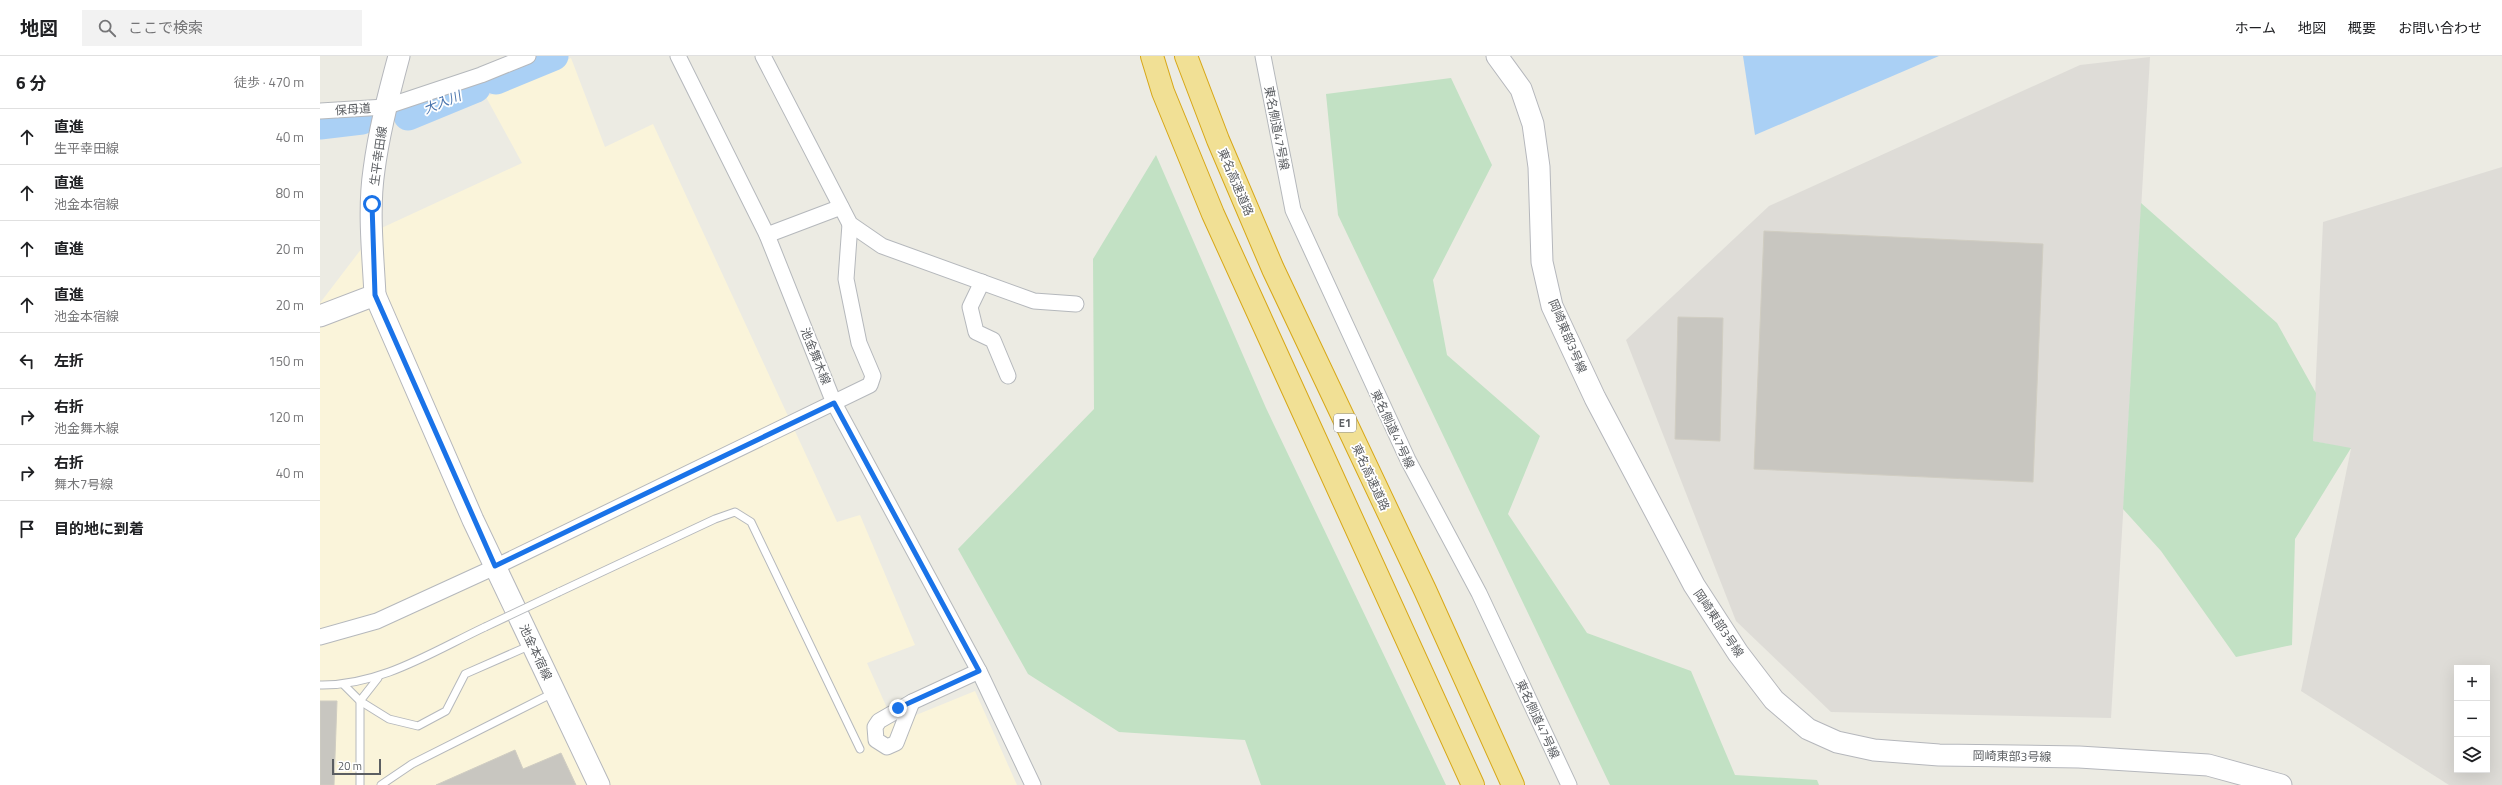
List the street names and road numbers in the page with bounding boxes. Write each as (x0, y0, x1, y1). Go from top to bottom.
street label: 東名側道47号線 (1260, 84, 1294, 172)
street label: 保母道 (334, 98, 372, 120)
street label: 生平幸田線 (364, 125, 392, 187)
street label: 東名高速道路 (1213, 145, 1259, 219)
street label: 岡崎東部3号線 (1544, 296, 1592, 376)
street label: 池金舞木線 (796, 325, 836, 387)
street label: 東名側道47号線 (1366, 386, 1420, 472)
road number: E1 (1334, 414, 1356, 432)
street label: 東名高速道路 (1347, 440, 1395, 514)
street label: 岡崎東部3号線 (1689, 585, 1749, 661)
street label: 池金本宿線 (515, 621, 557, 683)
street label: 東名側道47号線 (1511, 676, 1565, 762)
street label: 岡崎東部3号線 (1972, 746, 2052, 766)

